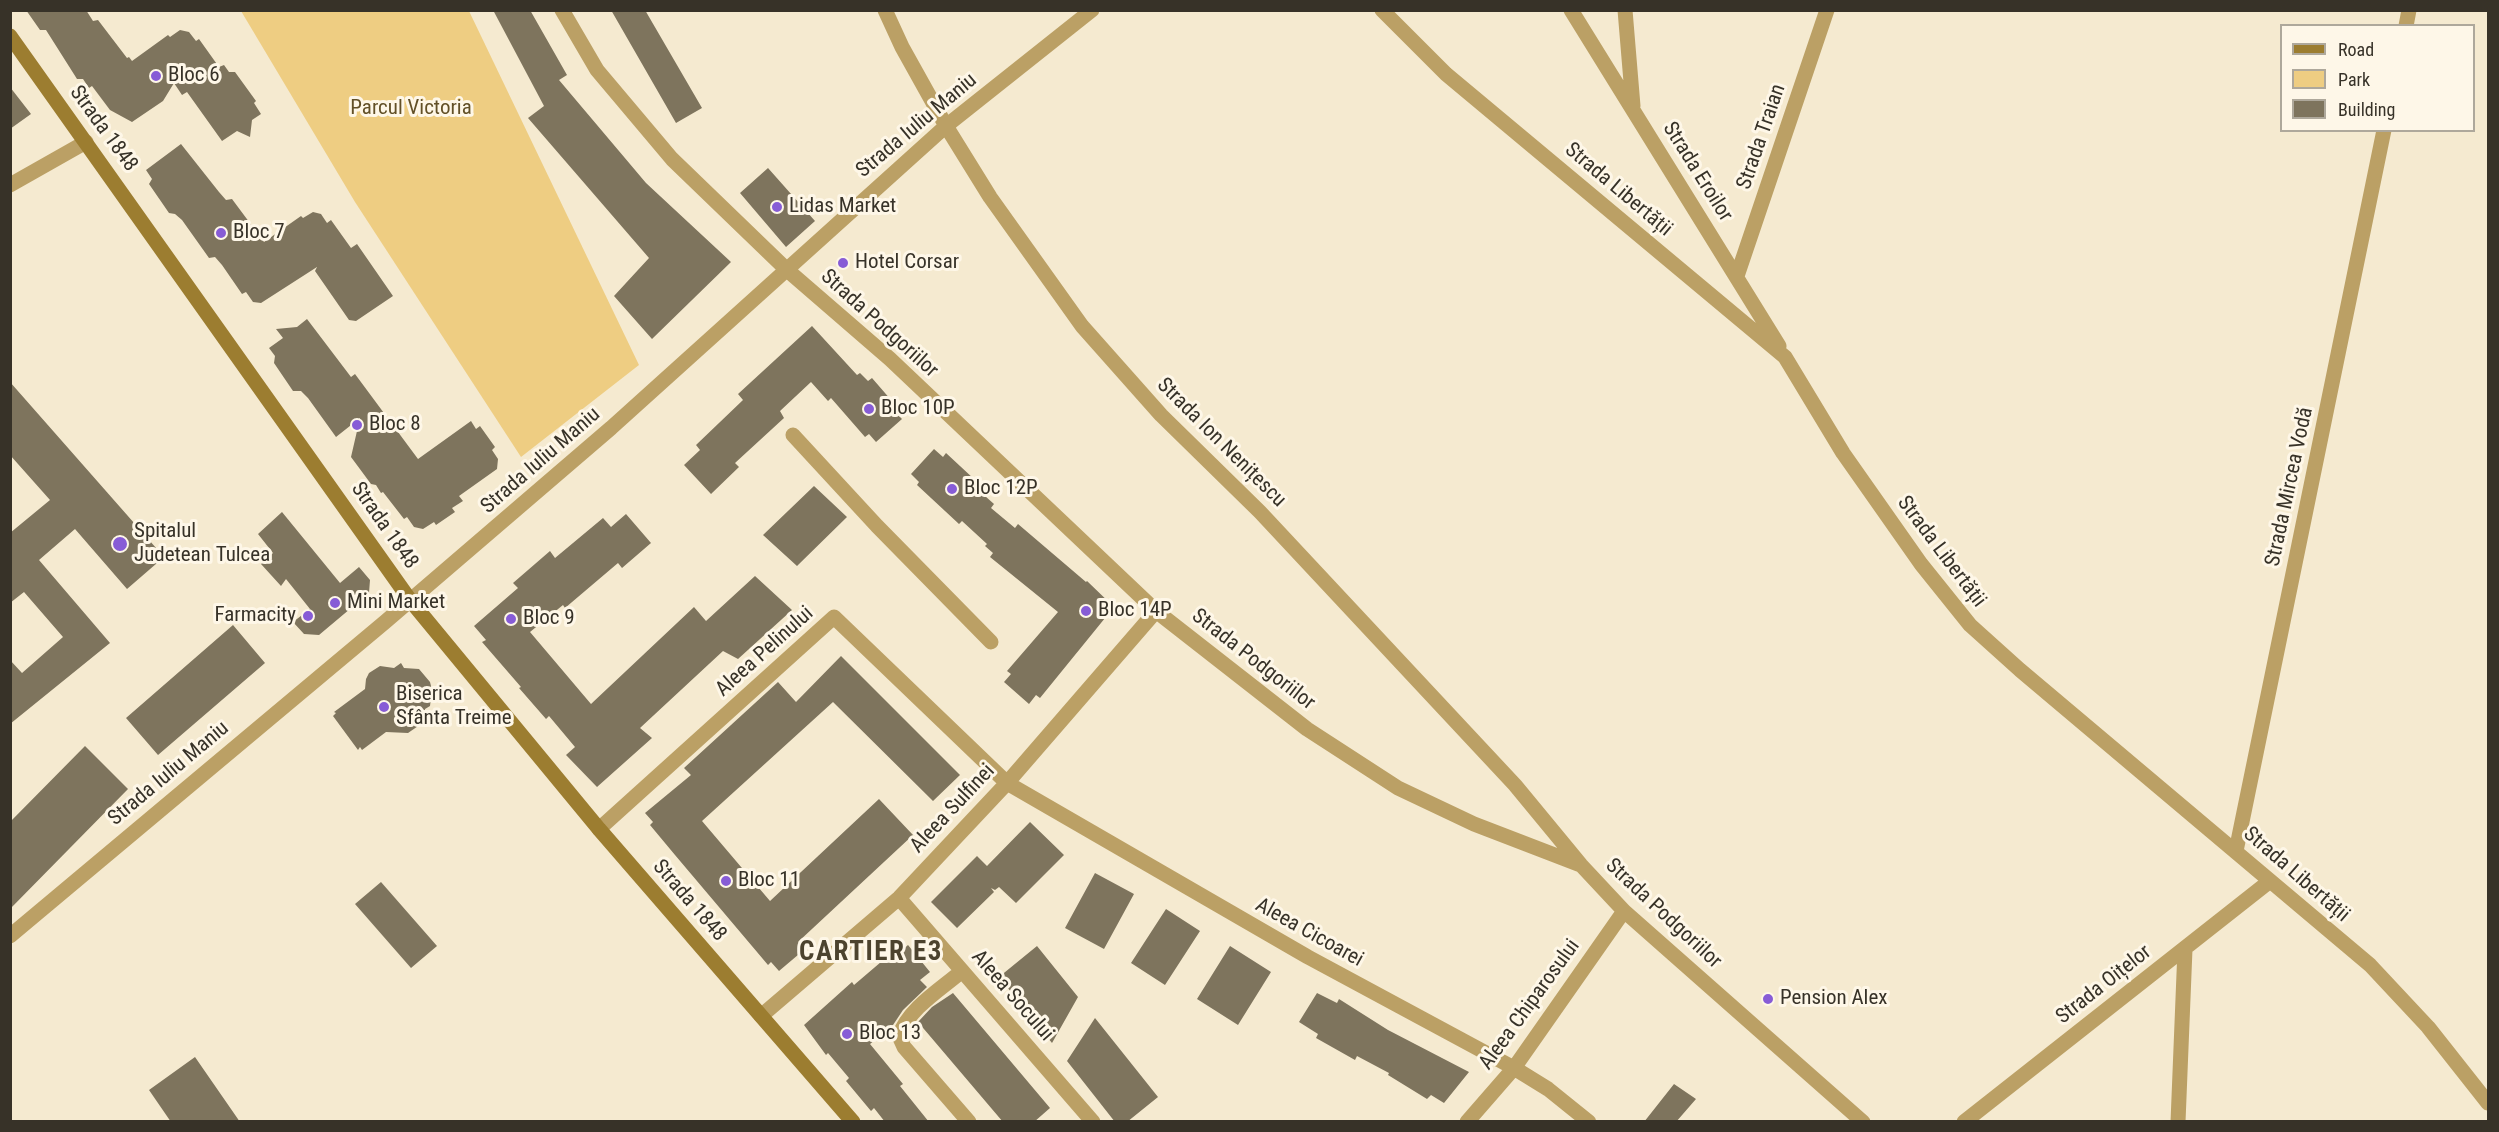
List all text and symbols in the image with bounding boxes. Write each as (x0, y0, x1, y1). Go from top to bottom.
legend (2280, 24, 2475, 132)
text: Road (2338, 39, 2374, 60)
place label: Bloc 6 (168, 63, 220, 89)
street label: Strada Iuliu Maniu (852, 68, 982, 184)
marker: Bloc 6 (149, 69, 163, 83)
text: Park (2338, 69, 2370, 90)
street label: Strada 1848 (63, 81, 143, 177)
street label: Strada Traian (1732, 81, 1792, 193)
park label: Parcul Victoria (350, 96, 472, 122)
text: Building (2338, 99, 2395, 120)
street label: Strada Eroilor (1657, 118, 1737, 226)
street label: Strada Libertății (1559, 138, 1677, 242)
place label: Lidas Market (789, 194, 896, 220)
marker: Lidas Market (770, 200, 784, 214)
place label: Bloc 7 (233, 220, 285, 246)
marker: Bloc 7 (214, 226, 228, 240)
place label: Hotel Corsar (855, 250, 959, 276)
marker: Hotel Corsar (836, 256, 850, 270)
street label: Strada Podgoriilor (815, 265, 943, 383)
street label: Strada Ion Nenițescu (1151, 373, 1291, 513)
place label: Bloc 10P (881, 396, 955, 422)
street label: Strada Iuliu Maniu (476, 402, 606, 520)
marker: Bloc 10P (862, 402, 876, 416)
street label: Strada Mircea Vodă (2261, 405, 2319, 569)
place label: Bloc 8 (369, 412, 421, 438)
marker: Bloc 8 (350, 418, 364, 432)
place label: Bloc 12P (964, 476, 1038, 502)
street label: Strada 1848 (345, 478, 423, 574)
marker: Bloc 12P (945, 482, 959, 496)
street label: Strada Libertății (1891, 492, 1991, 612)
place label: Spitalul Judetean Tulcea (134, 519, 270, 569)
marker: Spitalul Judetean Tulcea (111, 535, 129, 553)
place label: Mini Market (347, 590, 445, 616)
marker: Mini Market (328, 596, 342, 610)
place label: Bloc 14P (1098, 598, 1172, 624)
street label: Aleea Pelinului (711, 602, 819, 702)
place label: Farmacity (214, 603, 296, 629)
marker: Bloc 14P (1079, 604, 1093, 618)
street label: Strada Podgoriilor (1186, 604, 1320, 716)
place label: Bloc 9 (523, 606, 575, 632)
marker: Farmacity (301, 609, 315, 623)
marker: Bloc 9 (504, 612, 518, 626)
place label: Biserica Sfânta Treime (396, 682, 512, 732)
marker: Biserica Sfânta Treime (377, 700, 391, 714)
street label: Strada Iuliu Maniu (104, 716, 234, 832)
street label: Aleea Sulfinei (905, 759, 1001, 859)
street label: Strada Libertății (2238, 822, 2354, 928)
street label: Strada Podgoriilor (1600, 854, 1726, 974)
street label: Strada 1848 (647, 855, 731, 947)
place label: Bloc 11 (738, 868, 800, 894)
marker: Bloc 11 (719, 874, 733, 888)
street label: Aleea Cicoarei (1251, 893, 1367, 973)
street label: Aleea Chiparosului (1474, 935, 1586, 1075)
district label: CARTIER E3 (799, 937, 943, 969)
street label: Strada Oițelor (2051, 940, 2157, 1030)
street label: Aleea Socului (966, 945, 1058, 1047)
place label: Pension Alex (1780, 986, 1887, 1012)
marker: Pension Alex (1761, 992, 1775, 1006)
place label: Bloc 13 (859, 1021, 921, 1047)
marker: Bloc 13 (840, 1027, 854, 1041)

